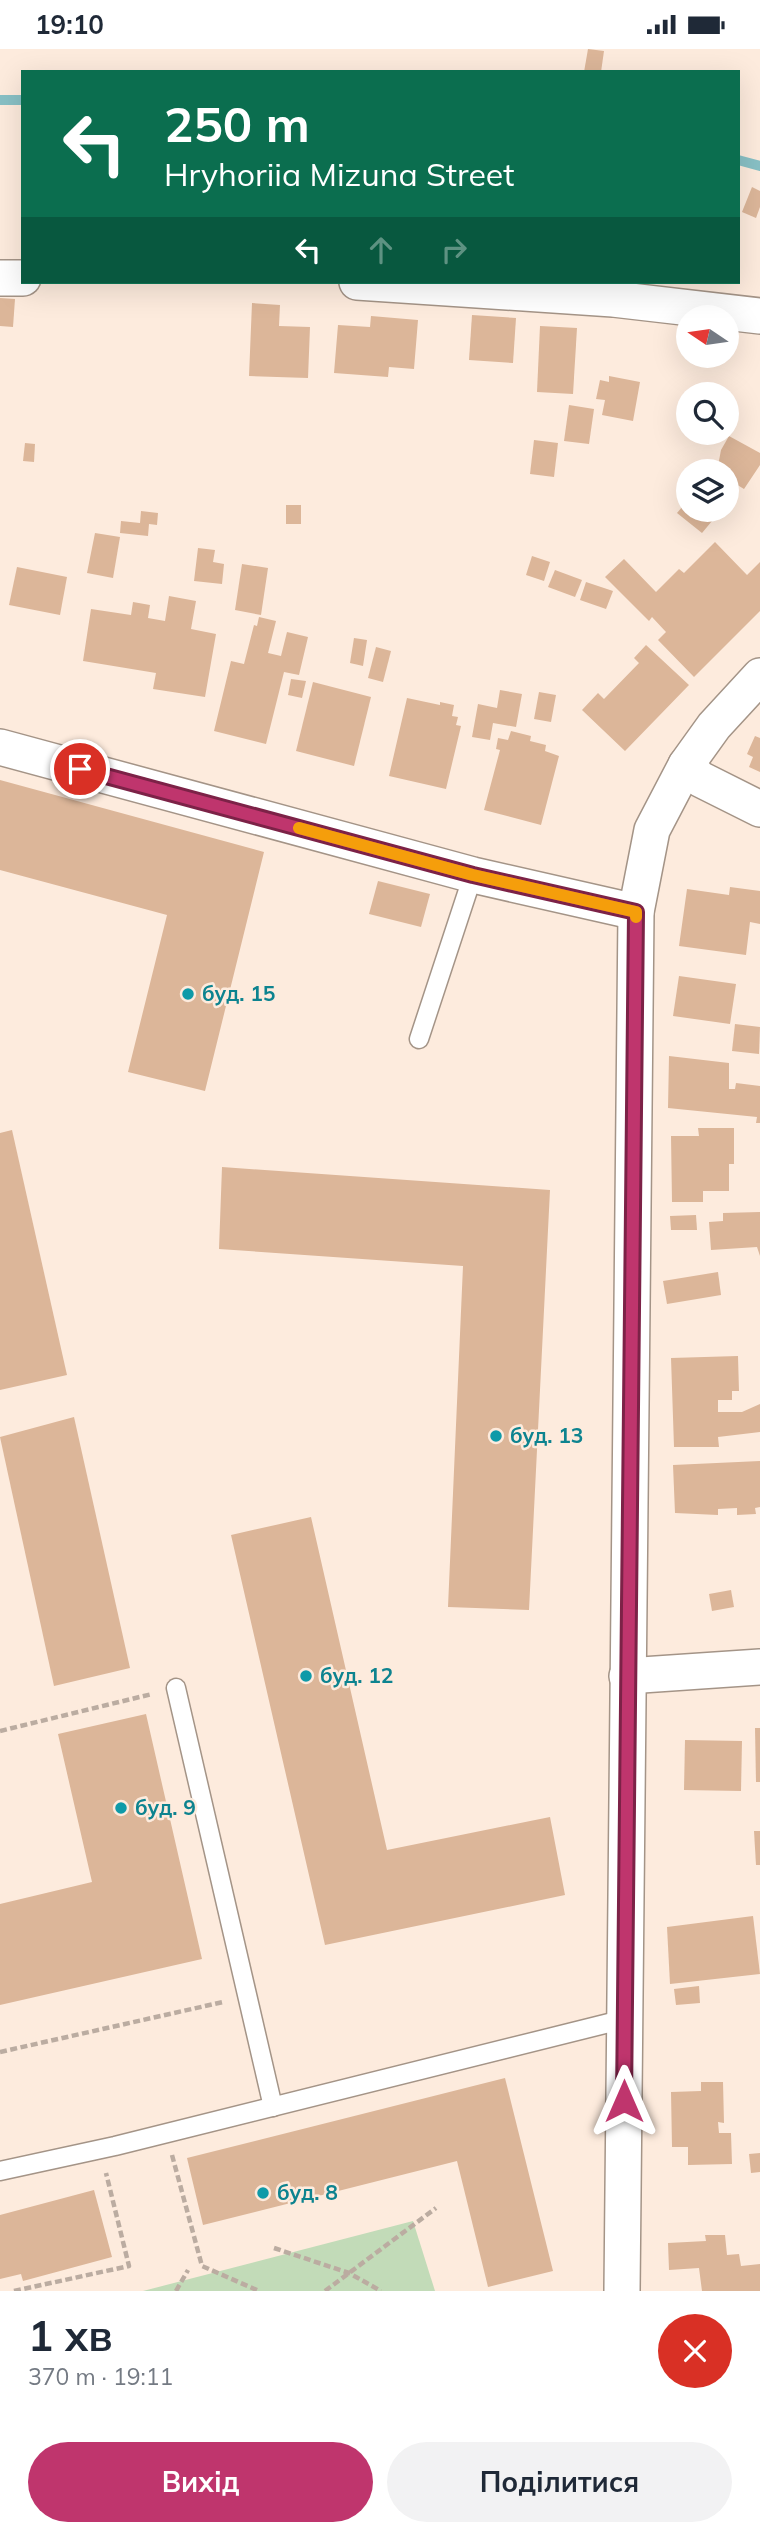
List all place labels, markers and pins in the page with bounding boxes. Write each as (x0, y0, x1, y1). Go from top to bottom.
pin (50, 739, 110, 799)
place label: буд. 15 (202, 980, 275, 1006)
marker: буд. 15 (180, 986, 196, 1002)
place label: буд. 13 (510, 1422, 583, 1448)
marker: буд. 13 (488, 1428, 504, 1444)
place label: буд. 12 (320, 1662, 393, 1688)
marker: буд. 12 (298, 1668, 314, 1684)
place label: буд. 9 (135, 1794, 196, 1820)
marker: буд. 9 (113, 1800, 129, 1816)
place label: буд. 8 (277, 2179, 338, 2205)
marker: буд. 8 (255, 2185, 271, 2201)

